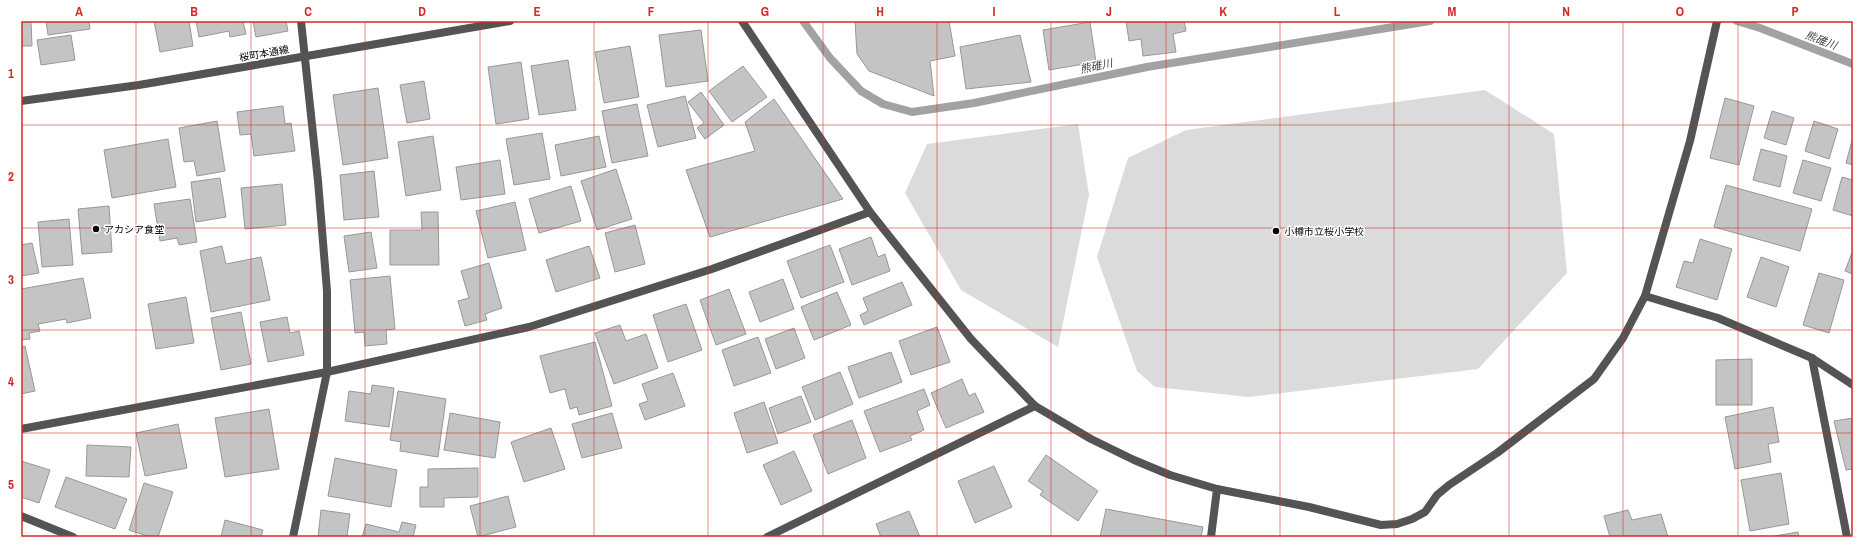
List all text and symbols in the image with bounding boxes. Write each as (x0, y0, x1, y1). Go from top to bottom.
text: A (75, 3, 83, 20)
text: B (190, 3, 198, 20)
text: C (304, 3, 312, 20)
text: D (418, 3, 426, 20)
text: E (533, 3, 541, 20)
text: F (648, 3, 655, 20)
text: G (761, 3, 769, 20)
text: H (876, 3, 884, 20)
text: I (993, 3, 996, 20)
text: J (1106, 3, 1112, 20)
text: K (1219, 3, 1227, 20)
text: L (1334, 3, 1341, 20)
text: M (1448, 3, 1457, 20)
text: N (1562, 3, 1570, 20)
text: O (1676, 3, 1684, 20)
text: P (1791, 3, 1799, 20)
water label: 熊碓川 (1803, 28, 1840, 53)
street label: 桜町本通線 (238, 43, 290, 64)
water label: 熊碓川 (1078, 56, 1115, 76)
text: 1 (8, 65, 14, 82)
text: 2 (8, 168, 14, 185)
place label: アカシア食堂 (104, 223, 164, 236)
marker: アカシア食堂 (91, 224, 101, 234)
place label: 小樽市立桜小学校 (1284, 225, 1364, 238)
marker: 小樽市立桜小学校 (1271, 226, 1281, 236)
text: 3 (8, 271, 14, 288)
text: 4 (8, 373, 14, 390)
text: 5 (8, 476, 14, 493)

